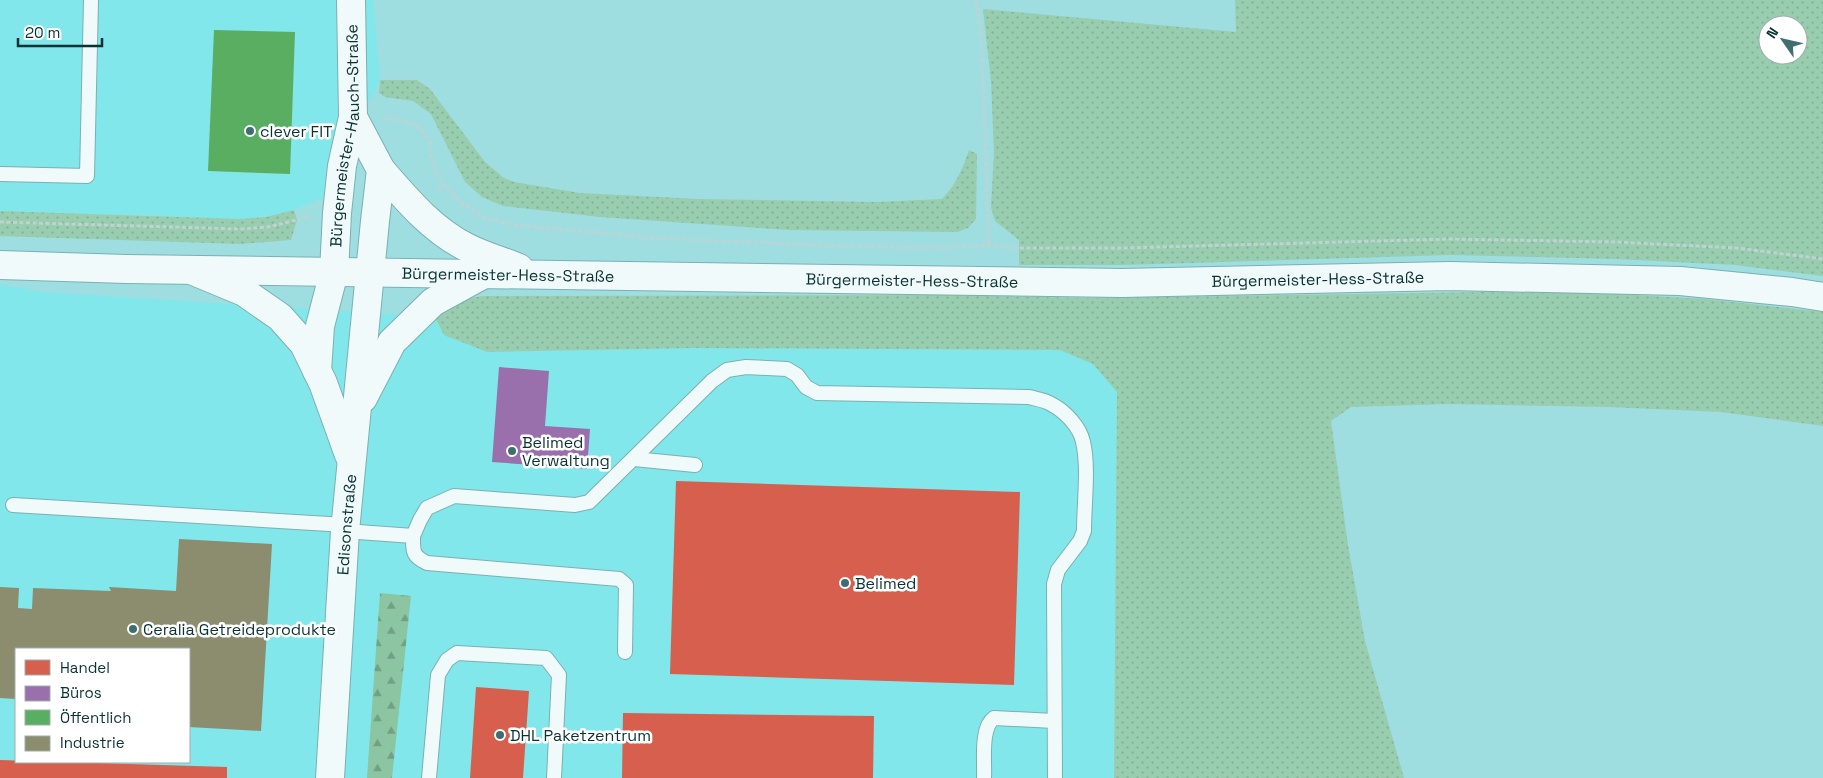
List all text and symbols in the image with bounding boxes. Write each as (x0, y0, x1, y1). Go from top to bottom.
scale bar (18, 15, 101, 47)
north arrow (1758, 15, 1808, 65)
text: 20 m (25, 23, 60, 42)
street label: Bürgermeister-Hauch-Straße (325, 24, 364, 248)
text: N (1762, 24, 1782, 42)
place label: clever FIT (260, 121, 333, 142)
marker: clever FIT (244, 125, 256, 137)
street label: Bürgermeister-Hess-Straße (401, 262, 614, 286)
street label: Bürgermeister-Hess-Straße (1211, 266, 1424, 292)
street label: Bürgermeister-Hess-Straße (805, 268, 1018, 292)
place label: Belimed Verwaltung (522, 432, 610, 471)
marker: Belimed Verwaltung (506, 445, 518, 457)
street label: Edisonstraße (332, 473, 361, 576)
place label: Belimed (855, 573, 916, 594)
marker: Belimed (839, 577, 851, 589)
place label: Ceralia Getreideprodukte (143, 619, 336, 640)
marker: Ceralia Getreideprodukte (127, 623, 139, 635)
legend (15, 648, 190, 763)
text: Handel (60, 658, 110, 677)
text: Büros (60, 683, 102, 702)
text: Öffentlich (60, 708, 131, 727)
place label: DHL Paketzentrum (510, 725, 651, 746)
marker: DHL Paketzentrum (494, 729, 506, 741)
text: Industrie (60, 733, 125, 752)

